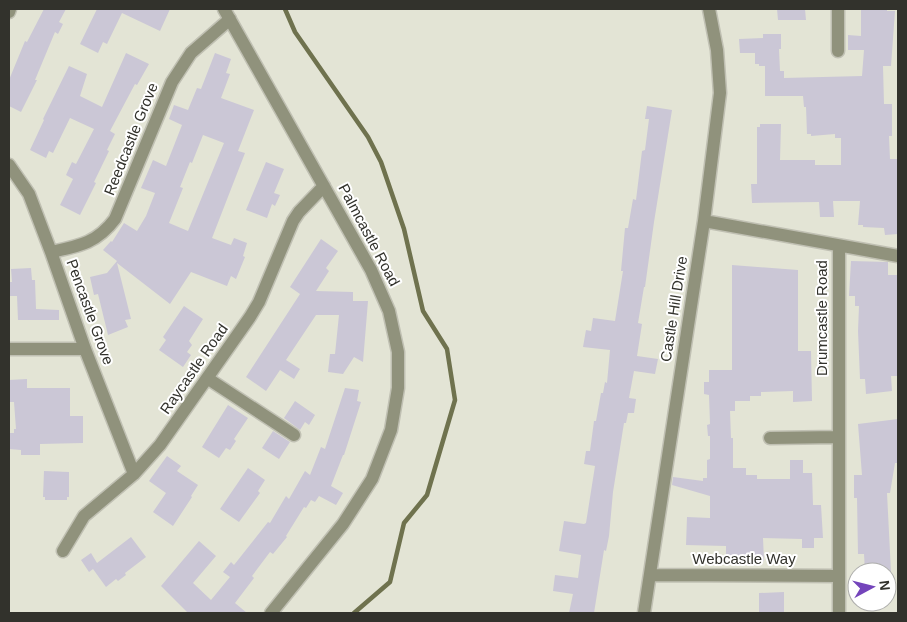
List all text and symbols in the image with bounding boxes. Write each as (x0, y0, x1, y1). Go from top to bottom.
street label: Reedcastle Grove (100, 80, 161, 198)
street label: Palmcastle Road (335, 181, 404, 289)
street label: Castle Hill Drive (657, 255, 690, 363)
street label: Pencastle Grove (64, 257, 117, 367)
street label: Drumcastle Road (813, 260, 830, 376)
street label: Raycastle Road (156, 320, 231, 417)
street label: Webcastle Way (692, 550, 796, 567)
north arrow (847, 562, 897, 612)
text: N (876, 579, 893, 591)

